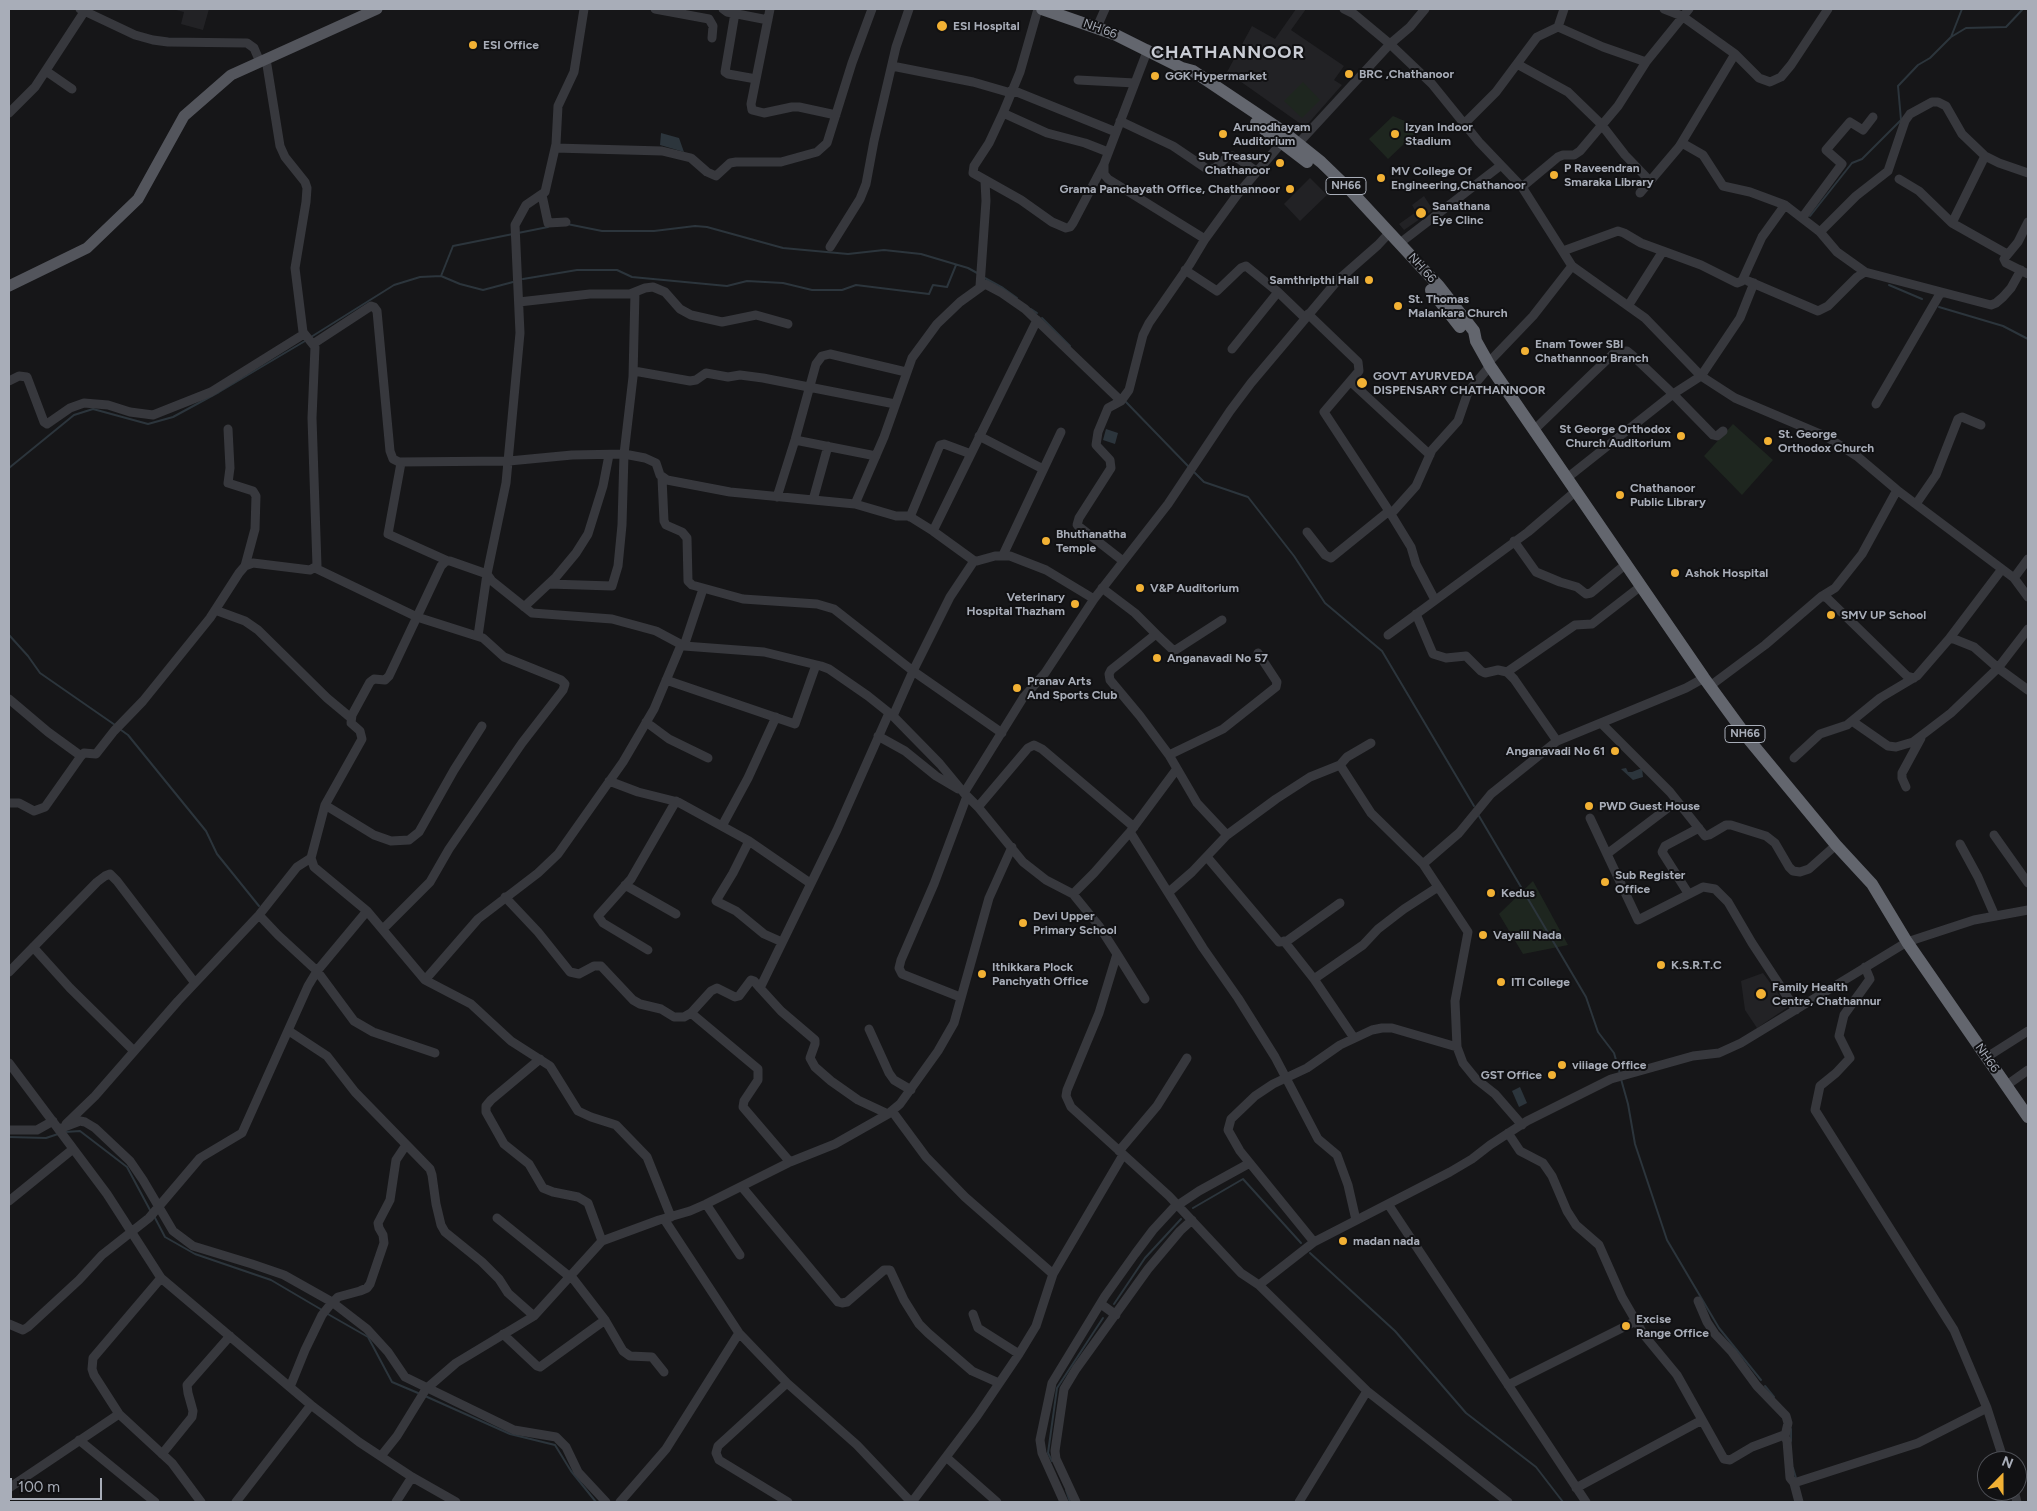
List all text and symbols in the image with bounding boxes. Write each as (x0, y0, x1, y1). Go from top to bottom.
street label: NH 66 (1081, 16, 1119, 42)
marker: ESI Hospital (935, 19, 949, 33)
place label: ESI Hospital (953, 19, 1020, 33)
place label: ESI Office (483, 38, 539, 52)
marker: ESI Office (467, 39, 479, 51)
district label: CHATHANNOOR (1150, 42, 1306, 64)
place label: BRC ,Chathanoor (1359, 67, 1454, 81)
marker: BRC ,Chathanoor (1343, 68, 1355, 80)
place label: GGK Hypermarket (1165, 69, 1267, 83)
marker: GGK Hypermarket (1149, 70, 1161, 82)
place label: Arunodhayam Auditorium (1233, 120, 1311, 148)
place label: Izyan Indoor Stadium (1405, 120, 1473, 148)
marker: Arunodhayam Auditorium (1217, 128, 1229, 140)
marker: Izyan Indoor Stadium (1389, 128, 1401, 140)
place label: Sub Treasury Chathanoor (1198, 149, 1270, 177)
marker: Sub Treasury Chathanoor (1274, 157, 1286, 169)
place label: P Raveendran Smaraka Library (1564, 161, 1654, 189)
place label: MV College Of Engineering,Chathanoor (1391, 164, 1525, 192)
marker: P Raveendran Smaraka Library (1548, 169, 1560, 181)
marker: MV College Of Engineering,Chathanoor (1375, 172, 1387, 184)
road number: NH66 (1326, 178, 1366, 195)
place label: Grama Panchayath Office, Chathannoor (1060, 182, 1280, 196)
marker: Grama Panchayath Office, Chathannoor (1284, 183, 1296, 195)
place label: Sanathana Eye Clinc (1432, 199, 1490, 227)
marker: Sanathana Eye Clinc (1414, 206, 1428, 220)
street label: NH 66 (1405, 250, 1439, 286)
place label: Samthripthi Hall (1269, 273, 1359, 287)
marker: Samthripthi Hall (1363, 274, 1375, 286)
place label: St. Thomas Malankara Church (1408, 292, 1507, 320)
marker: St. Thomas Malankara Church (1392, 300, 1404, 312)
place label: Enam Tower SBI Chathannoor Branch (1535, 337, 1648, 365)
marker: Enam Tower SBI Chathannoor Branch (1519, 345, 1531, 357)
place label: GOVT AYURVEDA DISPENSARY CHATHANNOOR (1373, 369, 1545, 397)
marker: GOVT AYURVEDA DISPENSARY CHATHANNOOR (1355, 376, 1369, 390)
place label: St George Orthodox Church Auditorium (1559, 422, 1671, 450)
place label: St. George Orthodox Church (1778, 427, 1874, 455)
marker: St George Orthodox Church Auditorium (1675, 430, 1687, 442)
marker: St. George Orthodox Church (1762, 435, 1774, 447)
place label: Chathanoor Public Library (1630, 481, 1706, 509)
marker: Chathanoor Public Library (1614, 489, 1626, 501)
place label: Bhuthanatha Temple (1056, 527, 1126, 555)
marker: Bhuthanatha Temple (1040, 535, 1052, 547)
place label: Ashok Hospital (1685, 566, 1768, 580)
marker: Ashok Hospital (1669, 567, 1681, 579)
place label: V&P Auditorium (1150, 581, 1239, 595)
marker: V&P Auditorium (1134, 582, 1146, 594)
place label: Veterinary Hospital Thazham (966, 590, 1065, 618)
marker: Veterinary Hospital Thazham (1069, 598, 1081, 610)
place label: SMV UP School (1841, 608, 1926, 622)
marker: SMV UP School (1825, 609, 1837, 621)
place label: Anganavadi No 57 (1167, 651, 1268, 665)
marker: Anganavadi No 57 (1151, 652, 1163, 664)
place label: Pranav Arts And Sports Club (1027, 674, 1117, 702)
marker: Pranav Arts And Sports Club (1011, 682, 1023, 694)
road number: NH66 (1725, 726, 1765, 742)
place label: Anganavadi No 61 (1506, 744, 1605, 758)
marker: Anganavadi No 61 (1609, 745, 1621, 757)
place label: PWD Guest House (1599, 799, 1700, 813)
marker: PWD Guest House (1583, 800, 1595, 812)
place label: Sub Register Office (1615, 868, 1685, 896)
marker: Sub Register Office (1599, 876, 1611, 888)
place label: Kedus (1501, 886, 1535, 900)
marker: Kedus (1485, 887, 1497, 899)
place label: Devi Upper Primary School (1033, 909, 1117, 937)
marker: Devi Upper Primary School (1017, 917, 1029, 929)
place label: Vayalil Nada (1493, 928, 1562, 942)
marker: Vayalil Nada (1477, 929, 1489, 941)
place label: K.S.R.T.C (1671, 958, 1722, 972)
marker: K.S.R.T.C (1655, 959, 1667, 971)
place label: Ithikkara Plock Panchyath Office (992, 960, 1088, 988)
marker: Ithikkara Plock Panchyath Office (976, 968, 988, 980)
place label: ITI College (1511, 975, 1570, 989)
marker: ITI College (1495, 976, 1507, 988)
place label: Family Health Centre, Chathannur (1772, 980, 1881, 1008)
marker: Family Health Centre, Chathannur (1754, 987, 1768, 1001)
street label: NH66 (1972, 1041, 2002, 1075)
place label: viiiage Office (1572, 1058, 1646, 1072)
marker: viiiage Office (1556, 1059, 1568, 1071)
place label: GST Office (1481, 1068, 1542, 1082)
marker: GST Office (1546, 1069, 1558, 1081)
place label: madan nada (1353, 1234, 1420, 1248)
marker: madan nada (1337, 1235, 1349, 1247)
place label: Excise Range Office (1636, 1312, 1709, 1340)
marker: Excise Range Office (1620, 1320, 1632, 1332)
north arrow (1977, 1451, 2027, 1501)
text: N (1999, 1453, 2016, 1472)
scale bar (12, 1468, 105, 1500)
text: 100 m (18, 1478, 60, 1496)

